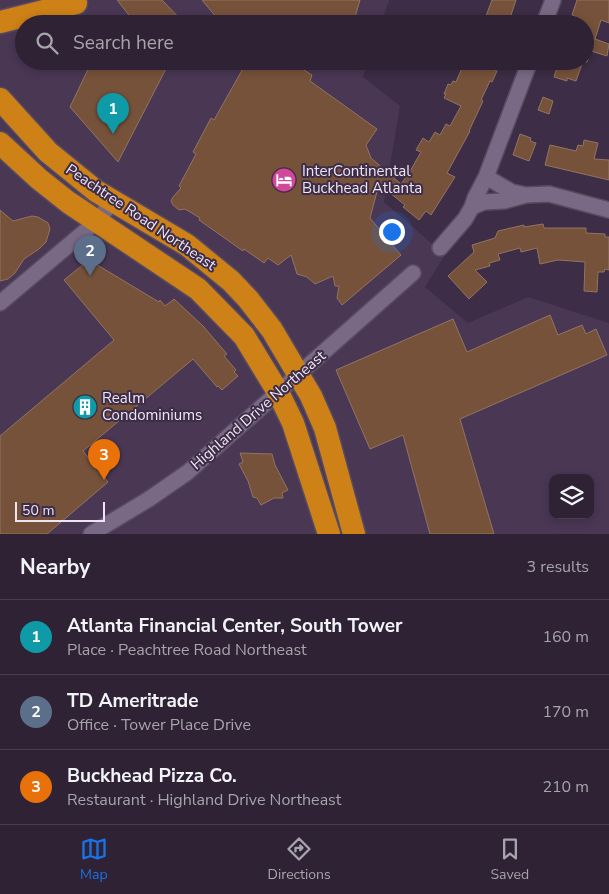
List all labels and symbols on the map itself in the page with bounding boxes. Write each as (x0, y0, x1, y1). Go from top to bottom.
pin: 1 (97, 93, 129, 134)
street label: Peachtree Road Northeast (62, 159, 221, 275)
place label: InterContinental Buckhead Atlanta (302, 161, 422, 198)
hotel icon: InterContinental Buckhead Atlanta (271, 167, 297, 193)
your location (379, 219, 405, 245)
pin: 2 (74, 235, 106, 276)
street label: Highland Drive Northeast (186, 345, 330, 474)
place label: Realm Condominiums (102, 388, 202, 425)
building icon: Realm Condominiums (72, 394, 98, 420)
pin: 3 (88, 439, 120, 480)
scale bar (15, 499, 105, 522)

